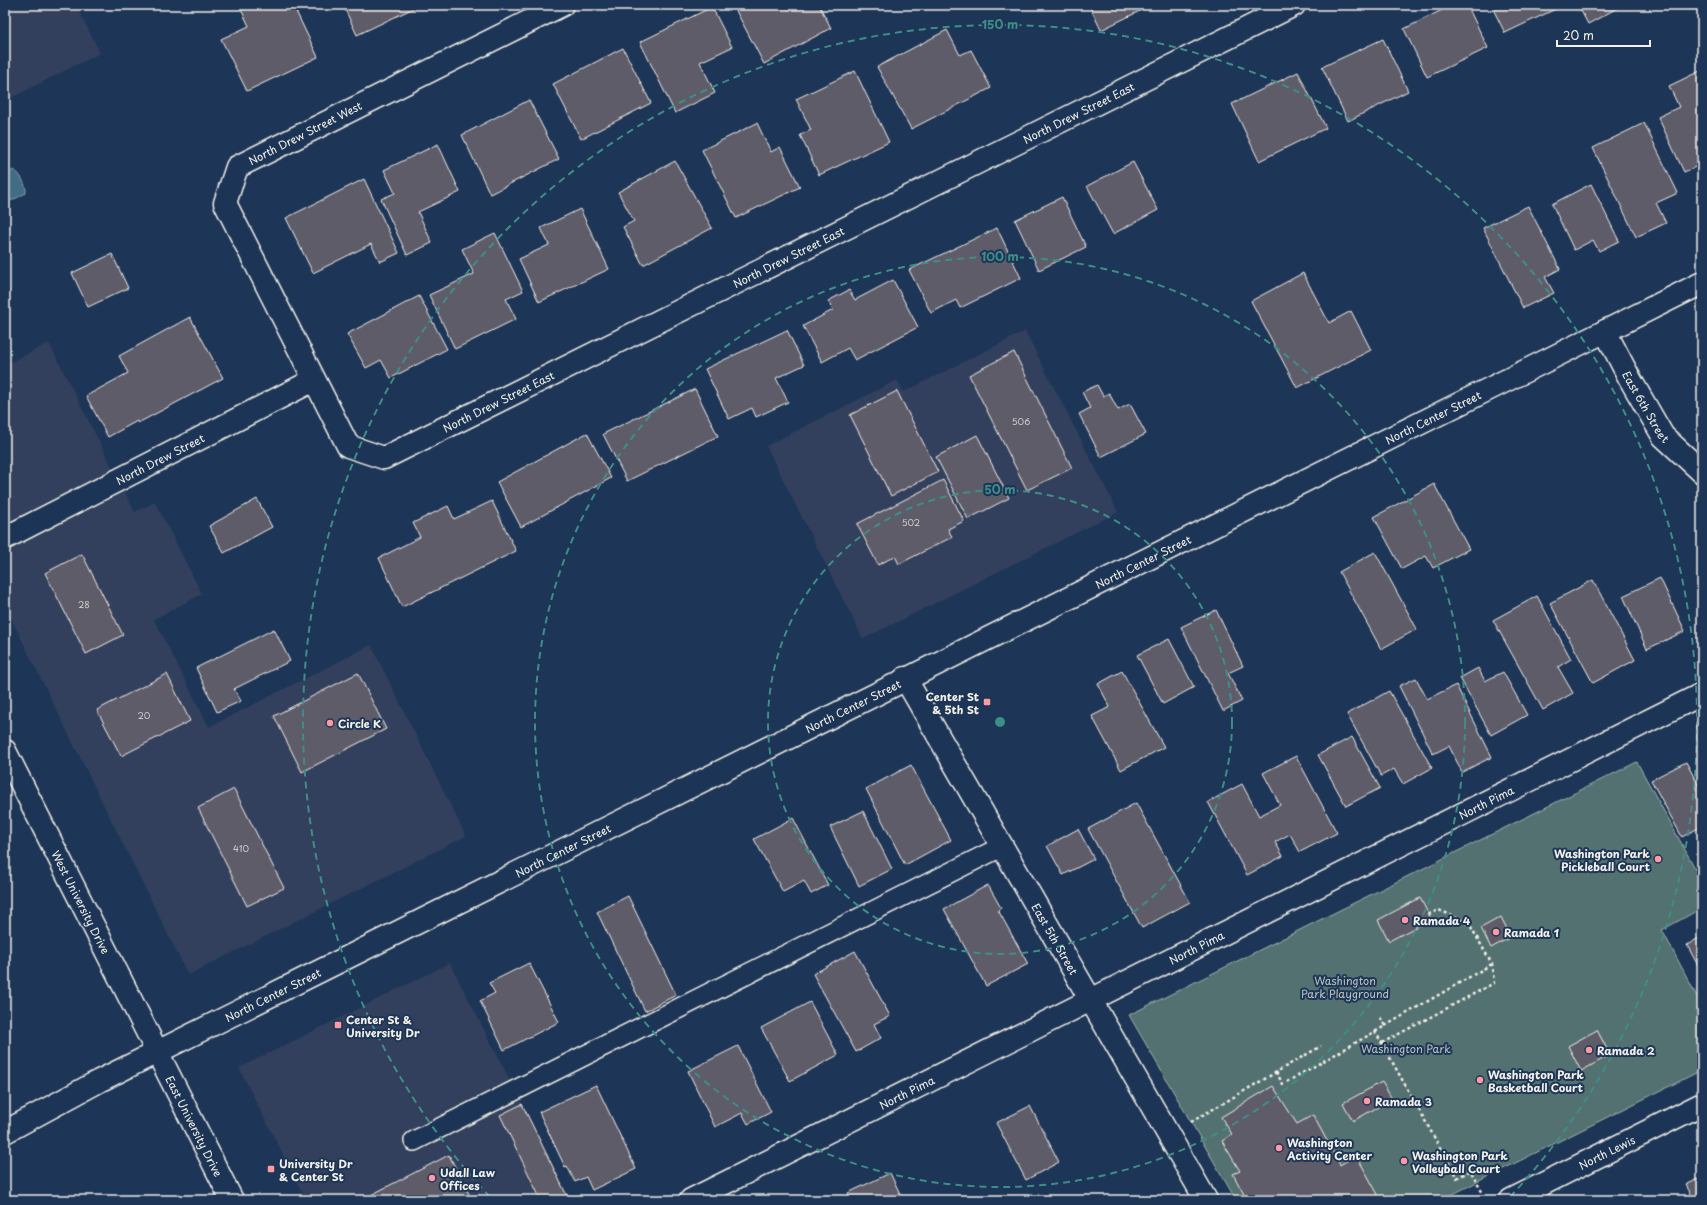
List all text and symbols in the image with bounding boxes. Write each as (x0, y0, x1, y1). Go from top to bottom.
text: 150 m (982, 15, 1018, 33)
scale bar (1557, 22, 1650, 48)
text: 20 m (1563, 26, 1594, 44)
street label: North Drew Street East (1020, 77, 1137, 147)
street label: North Drew Street West (245, 97, 365, 169)
street label: North Drew Street East (730, 222, 847, 292)
text: 100 m (981, 247, 1019, 265)
street label: North Drew Street East (440, 366, 557, 436)
street label: East 6th Street (1619, 368, 1674, 447)
street label: North Center Street (1382, 386, 1484, 448)
house number: 506 (1012, 414, 1030, 428)
street label: North Drew Street (113, 429, 208, 489)
text: 50 m (984, 480, 1016, 498)
house number: 502 (902, 515, 920, 529)
street label: North Center Street (1092, 530, 1194, 592)
house number: 28 (78, 597, 90, 611)
street label: North Center Street (802, 674, 904, 737)
place label: Center St & 5th St (926, 688, 979, 718)
marker: Center St & 5th St (982, 697, 992, 707)
house number: 20 (138, 708, 151, 722)
place label: Circle K (338, 715, 381, 732)
centre of rings (993, 715, 1007, 729)
marker: Circle K (325, 718, 335, 728)
street label: North Pima (1455, 781, 1517, 823)
street label: North Center Street (512, 819, 614, 881)
house number: 410 (233, 841, 249, 855)
place label: Washington Park Pickleball Court (1554, 845, 1651, 875)
street label: West University Drive (48, 847, 115, 957)
marker: Washington Park Pickleball Court (1653, 854, 1663, 864)
street label: East 5th Street (1028, 900, 1083, 978)
place label: Ramada 4 (1413, 912, 1471, 929)
marker: Ramada 4 (1400, 915, 1410, 925)
place label: Ramada 1 (1504, 924, 1559, 941)
street label: North Pima (1166, 926, 1227, 968)
marker: Ramada 1 (1491, 927, 1501, 937)
street label: North Center Street (222, 963, 324, 1026)
park label: Washington Park Playground (1301, 972, 1389, 1002)
place label: Center St & University Dr (346, 1011, 420, 1041)
marker: Center St & University Dr (333, 1020, 343, 1030)
park label: Washington Park (1361, 1040, 1451, 1057)
place label: Ramada 2 (1597, 1042, 1655, 1059)
marker: Ramada 2 (1584, 1045, 1594, 1055)
place label: Washington Park Basketball Court (1488, 1066, 1585, 1096)
street label: North Pima (876, 1071, 937, 1113)
street label: East University Drive (162, 1072, 227, 1179)
marker: Washington Park Basketball Court (1475, 1075, 1485, 1085)
place label: Ramada 3 (1375, 1093, 1432, 1110)
marker: Ramada 3 (1362, 1096, 1372, 1106)
street label: North Lewis (1575, 1131, 1638, 1173)
place label: Washington Activity Center (1286, 1134, 1373, 1164)
marker: Washington Activity Center (1274, 1143, 1284, 1153)
place label: Washington Park Volleyball Court (1412, 1147, 1509, 1177)
place label: University Dr & Center St (279, 1155, 353, 1185)
marker: Washington Park Volleyball Court (1399, 1156, 1409, 1166)
marker: University Dr & Center St (266, 1164, 276, 1174)
place label: Udall Law Offices (440, 1164, 496, 1194)
marker: Udall Law Offices (427, 1173, 437, 1183)

